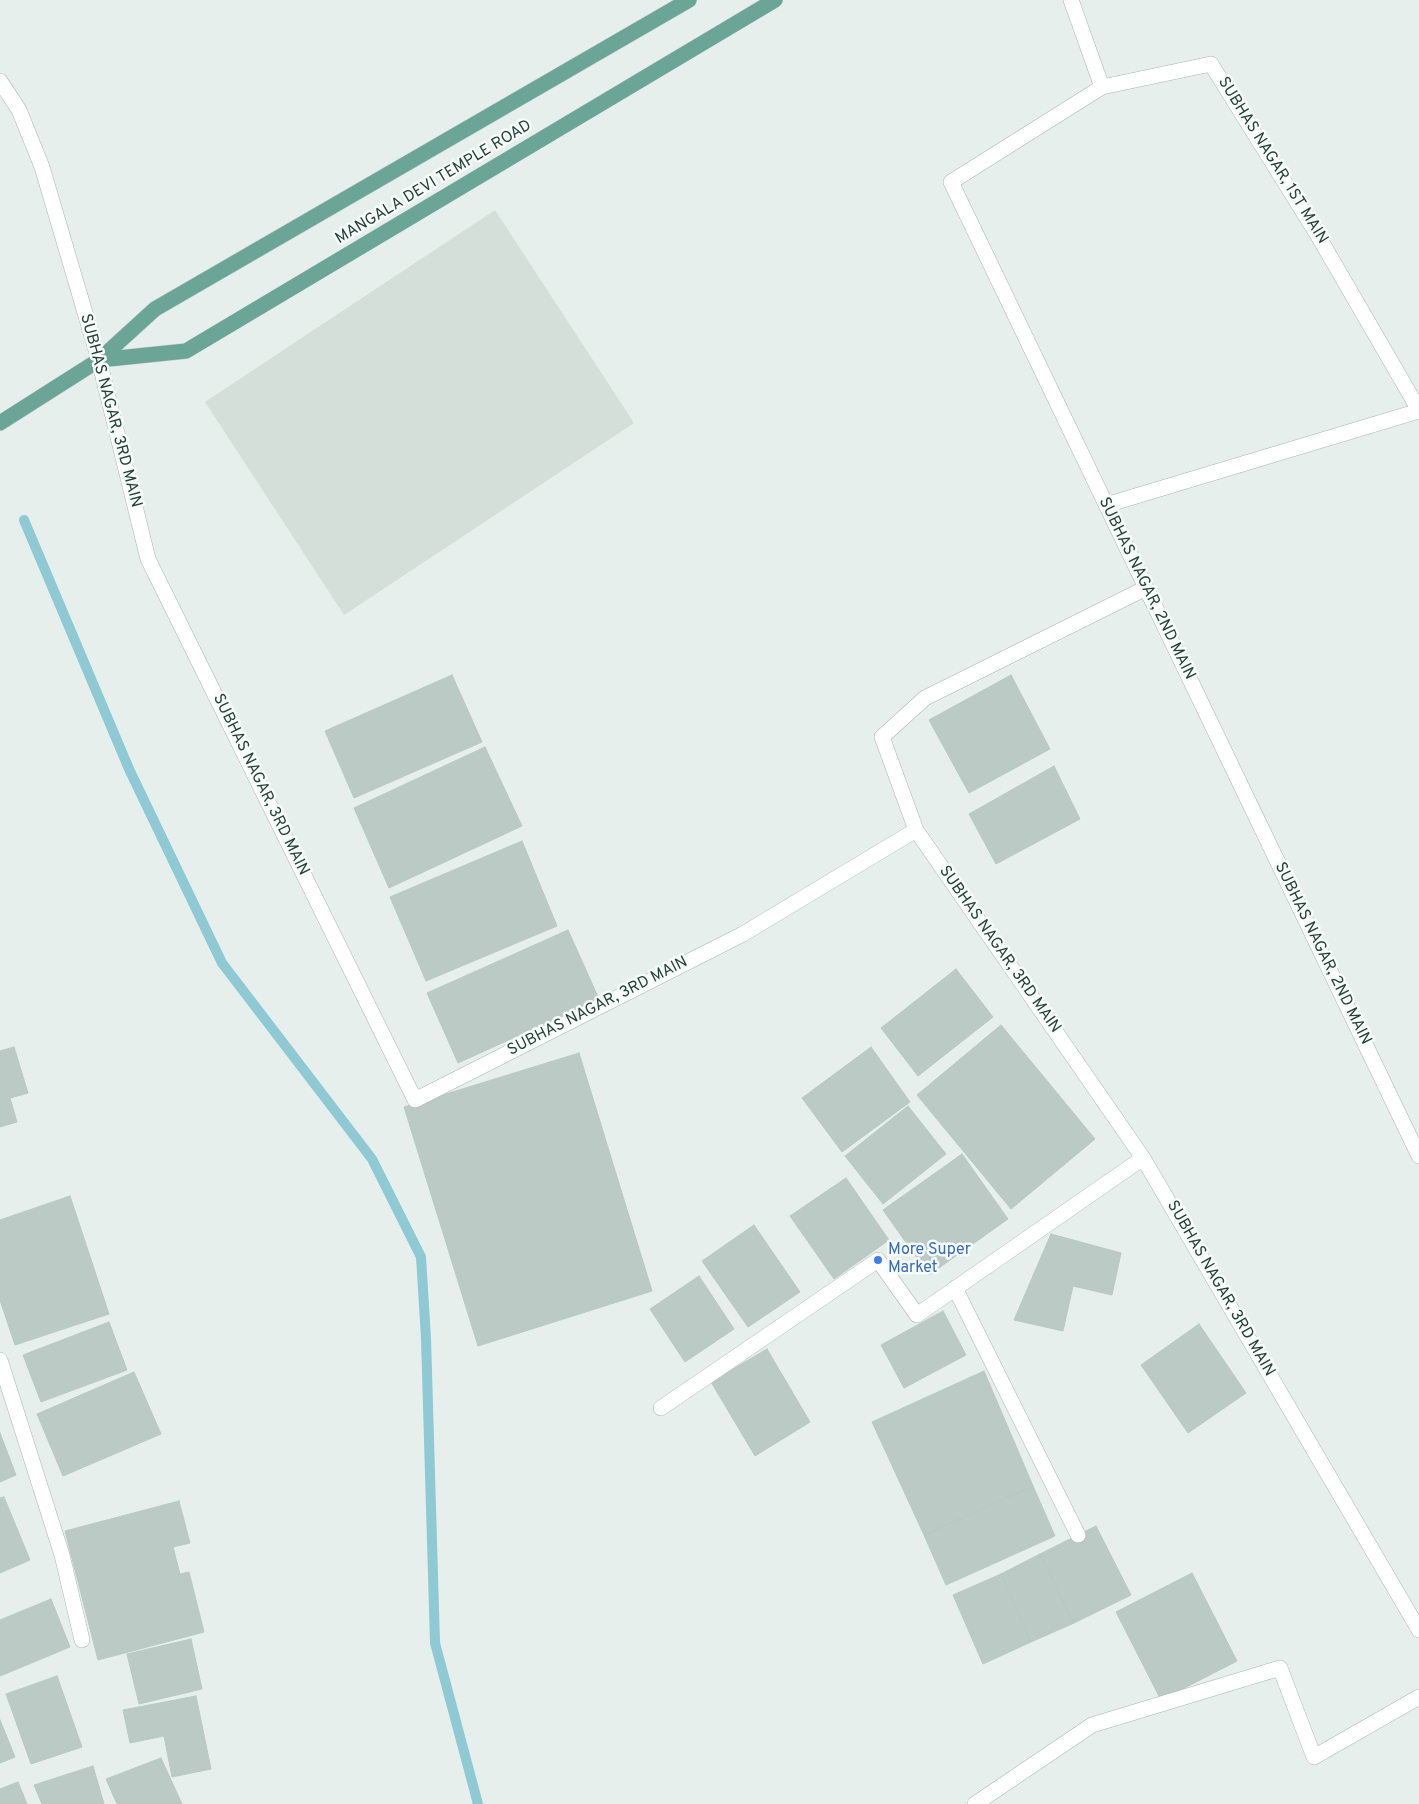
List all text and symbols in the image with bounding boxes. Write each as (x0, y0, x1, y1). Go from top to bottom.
street label: SUBHAS NAGAR, 1ST MAIN (1213, 74, 1331, 248)
street label: MANGALA DEVI TEMPLE ROAD (332, 117, 536, 249)
street label: SUBHAS NAGAR, 3RD MAIN (75, 312, 145, 510)
street label: SUBHAS NAGAR, 2ND MAIN (1093, 495, 1199, 683)
street label: SUBHAS NAGAR, 3RD MAIN (208, 691, 312, 879)
street label: SUBHAS NAGAR, 2ND MAIN (1269, 860, 1375, 1048)
street label: SUBHAS NAGAR, 3RD MAIN (934, 863, 1064, 1037)
street label: SUBHAS NAGAR, 3RD MAIN (505, 953, 691, 1061)
street label: SUBHAS NAGAR, 3RD MAIN (1162, 1198, 1278, 1380)
place label: More Super Market (888, 1241, 971, 1279)
marker: More Super Market (872, 1254, 884, 1266)

